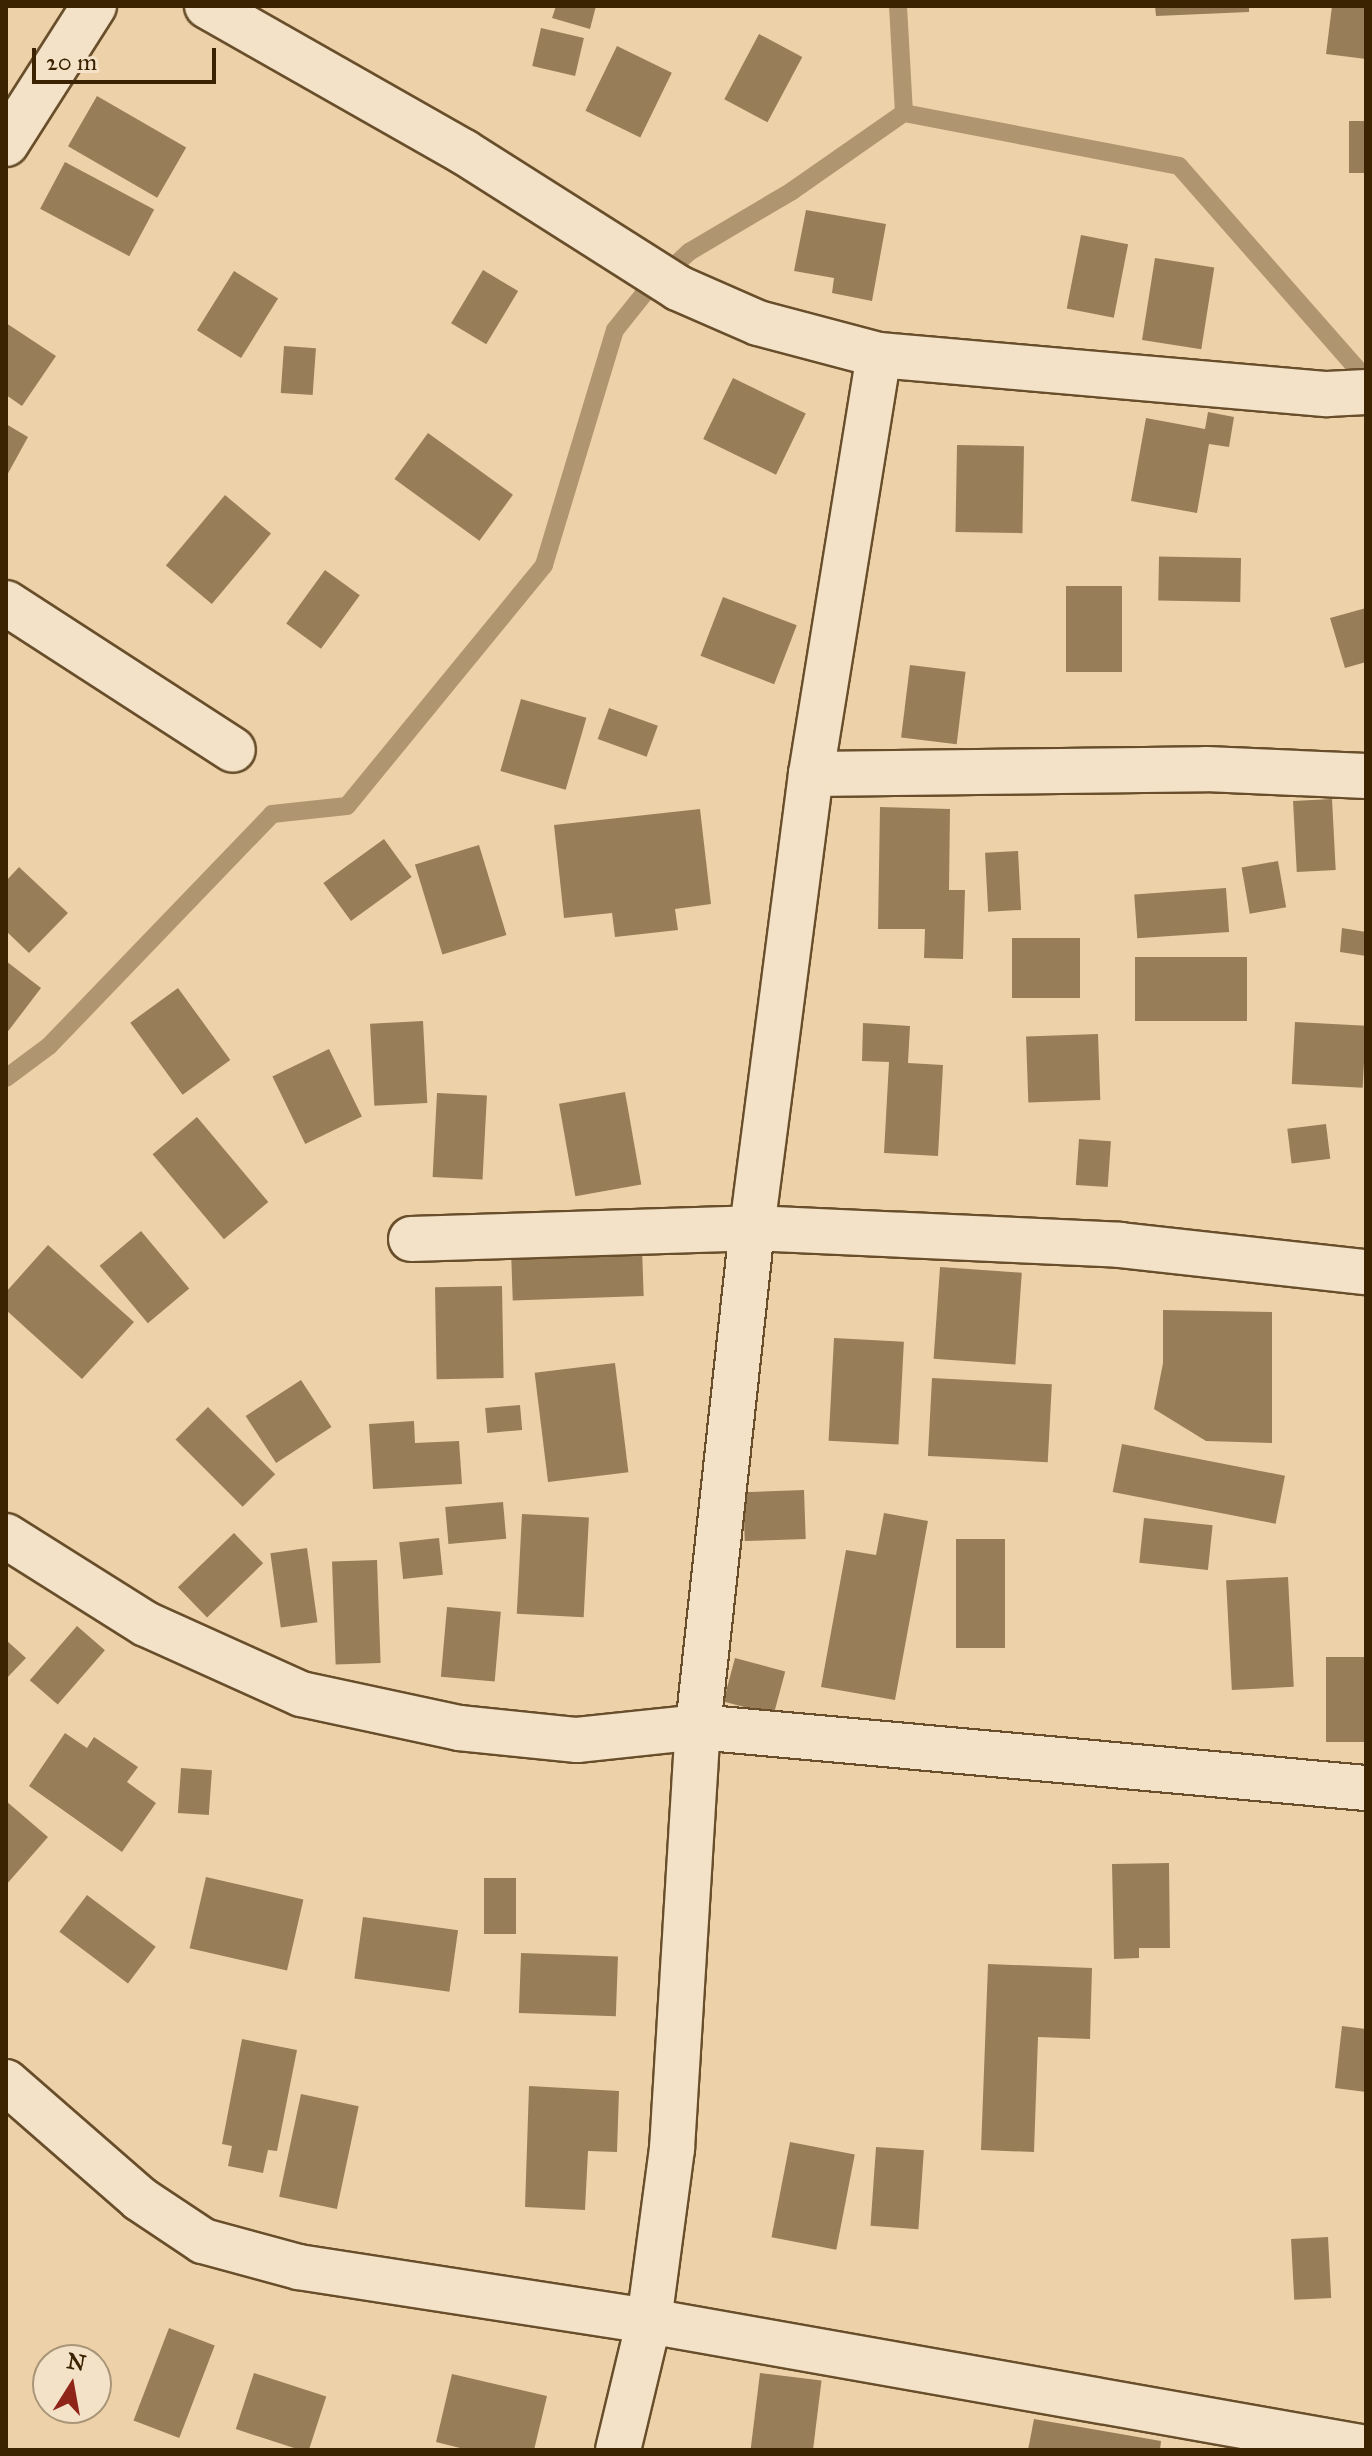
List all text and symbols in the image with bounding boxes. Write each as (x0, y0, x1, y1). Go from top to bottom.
scale bar (36, 32, 220, 82)
text: 20 m (46, 47, 97, 77)
north arrow (32, 2344, 112, 2424)
text: N (65, 2347, 88, 2377)

